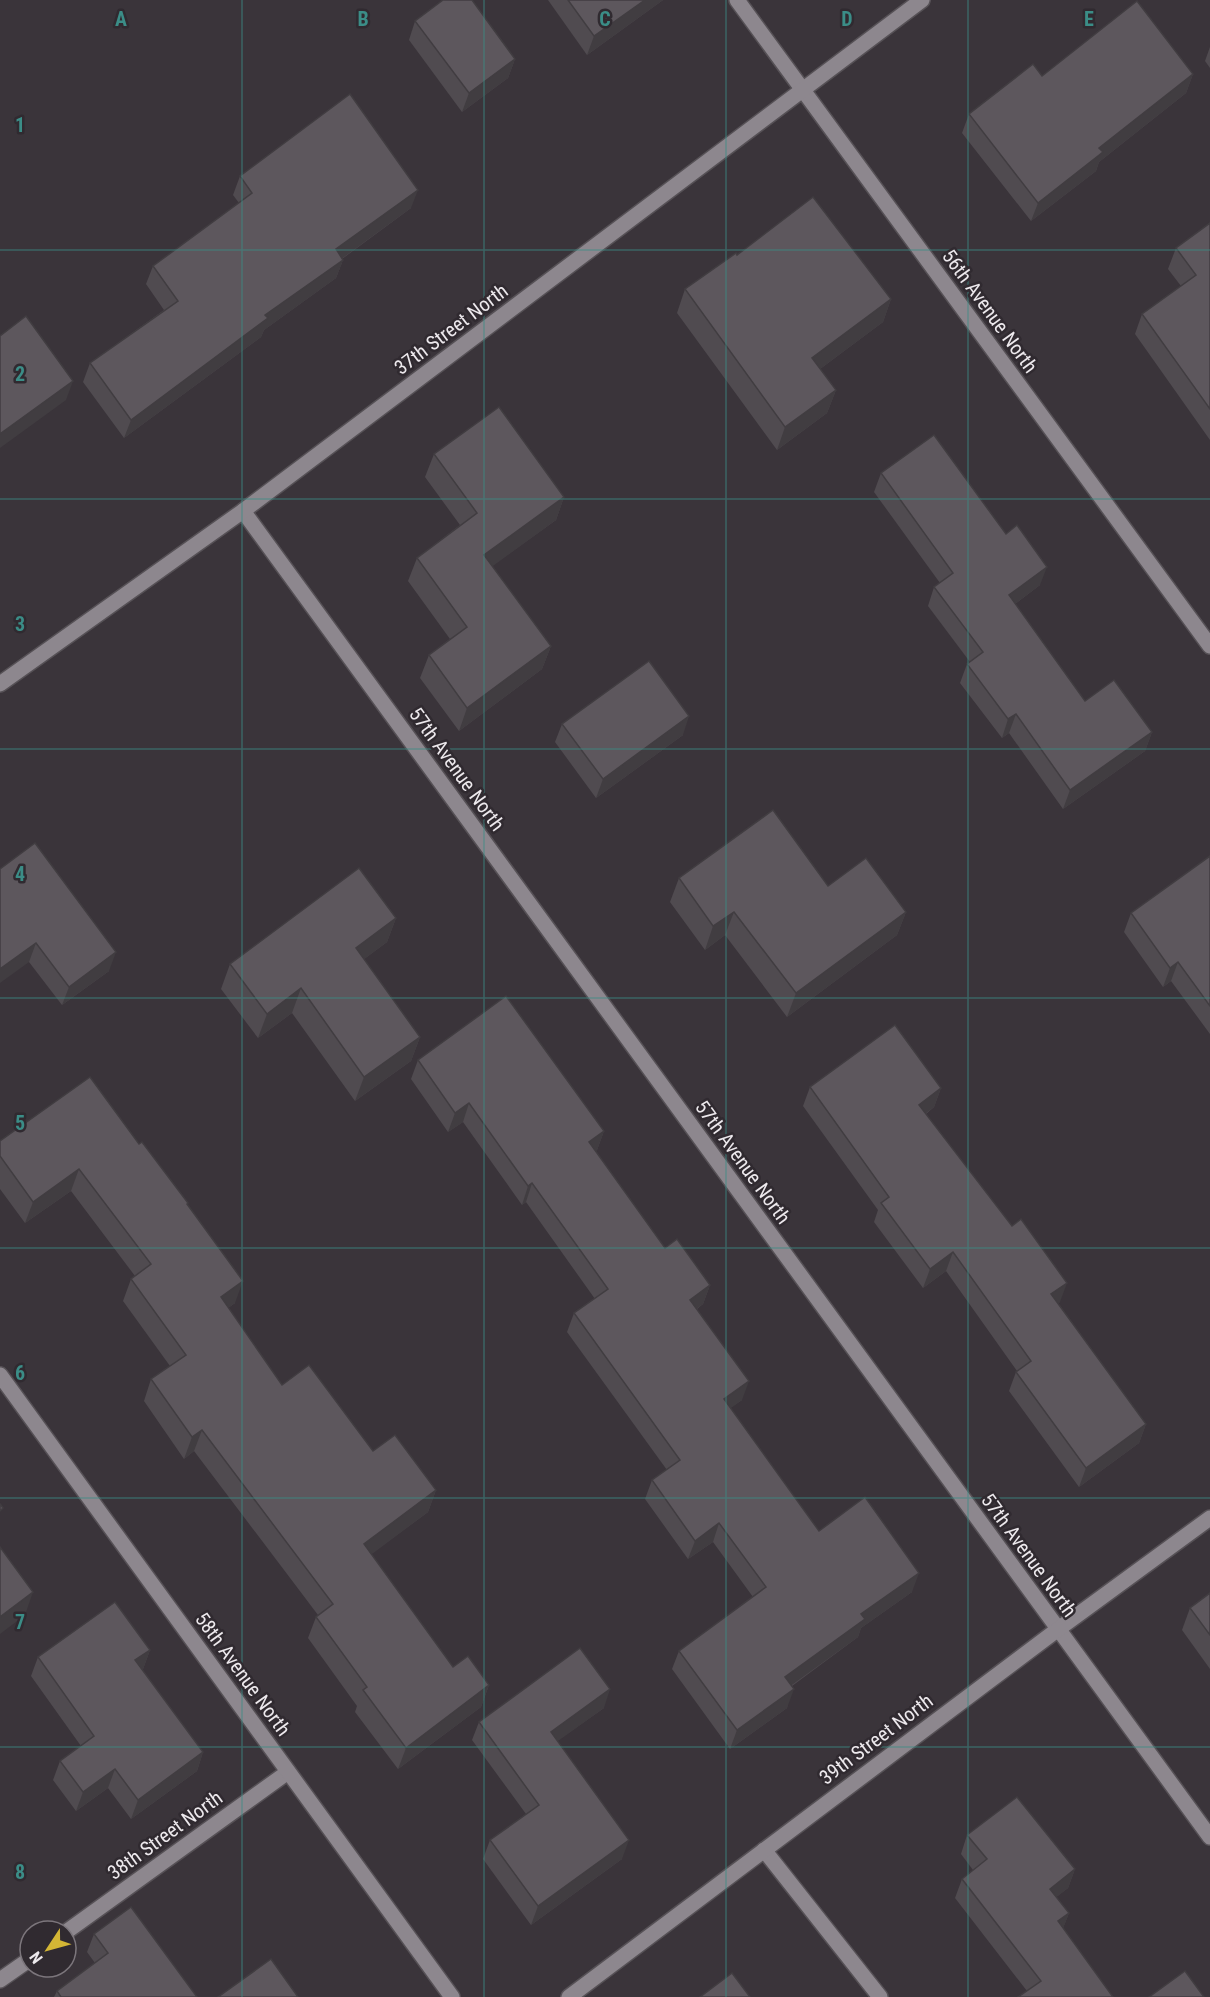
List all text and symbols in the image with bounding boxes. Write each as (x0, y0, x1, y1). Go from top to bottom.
text: A (115, 7, 127, 31)
text: B (357, 7, 369, 31)
text: C (599, 7, 611, 31)
text: D (841, 7, 853, 31)
text: E (1084, 7, 1094, 31)
text: 1 (15, 113, 25, 137)
street label: 56th Avenue North (937, 245, 1043, 377)
street label: 37th Street North (389, 279, 513, 379)
text: 2 (15, 362, 25, 386)
text: 3 (15, 612, 25, 636)
street label: 57th Avenue North (404, 703, 510, 835)
text: 4 (15, 862, 25, 886)
street label: 57th Avenue North (690, 1096, 796, 1228)
text: 5 (15, 1111, 25, 1135)
text: 6 (15, 1361, 25, 1385)
street label: 57th Avenue North (976, 1489, 1082, 1621)
street label: 58th Avenue North (190, 1608, 296, 1740)
text: 7 (15, 1610, 25, 1634)
street label: 39th Street North (814, 1689, 938, 1789)
street label: 38th Street North (103, 1785, 227, 1885)
text: 8 (15, 1860, 25, 1884)
north arrow (18, 1919, 78, 1979)
text: N (26, 1948, 47, 1967)

